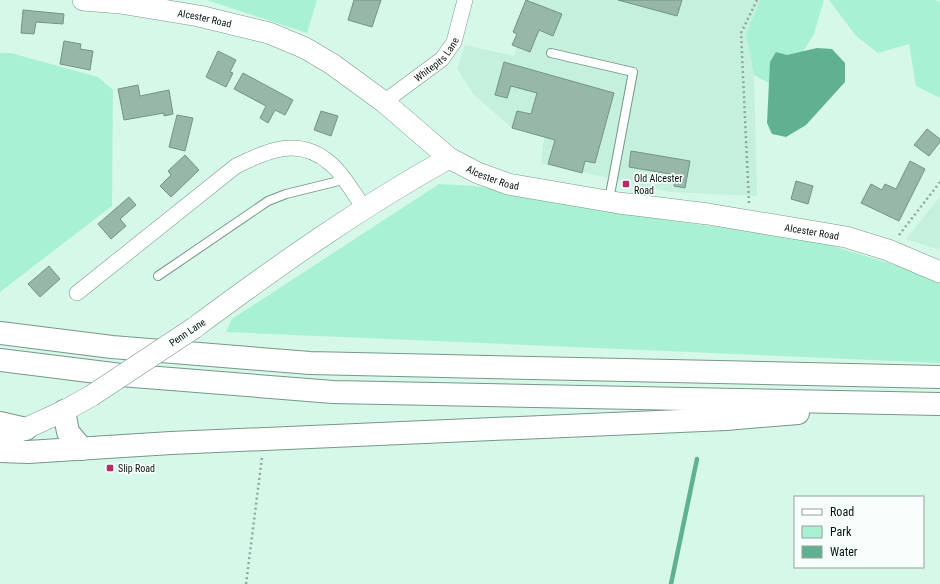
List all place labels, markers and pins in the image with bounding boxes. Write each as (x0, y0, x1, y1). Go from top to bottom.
place label: Old Alcester Road (634, 173, 682, 196)
marker: Old Alcester Road (621, 179, 631, 189)
marker: Slip Road (105, 463, 115, 473)
place label: Slip Road (118, 463, 155, 474)

